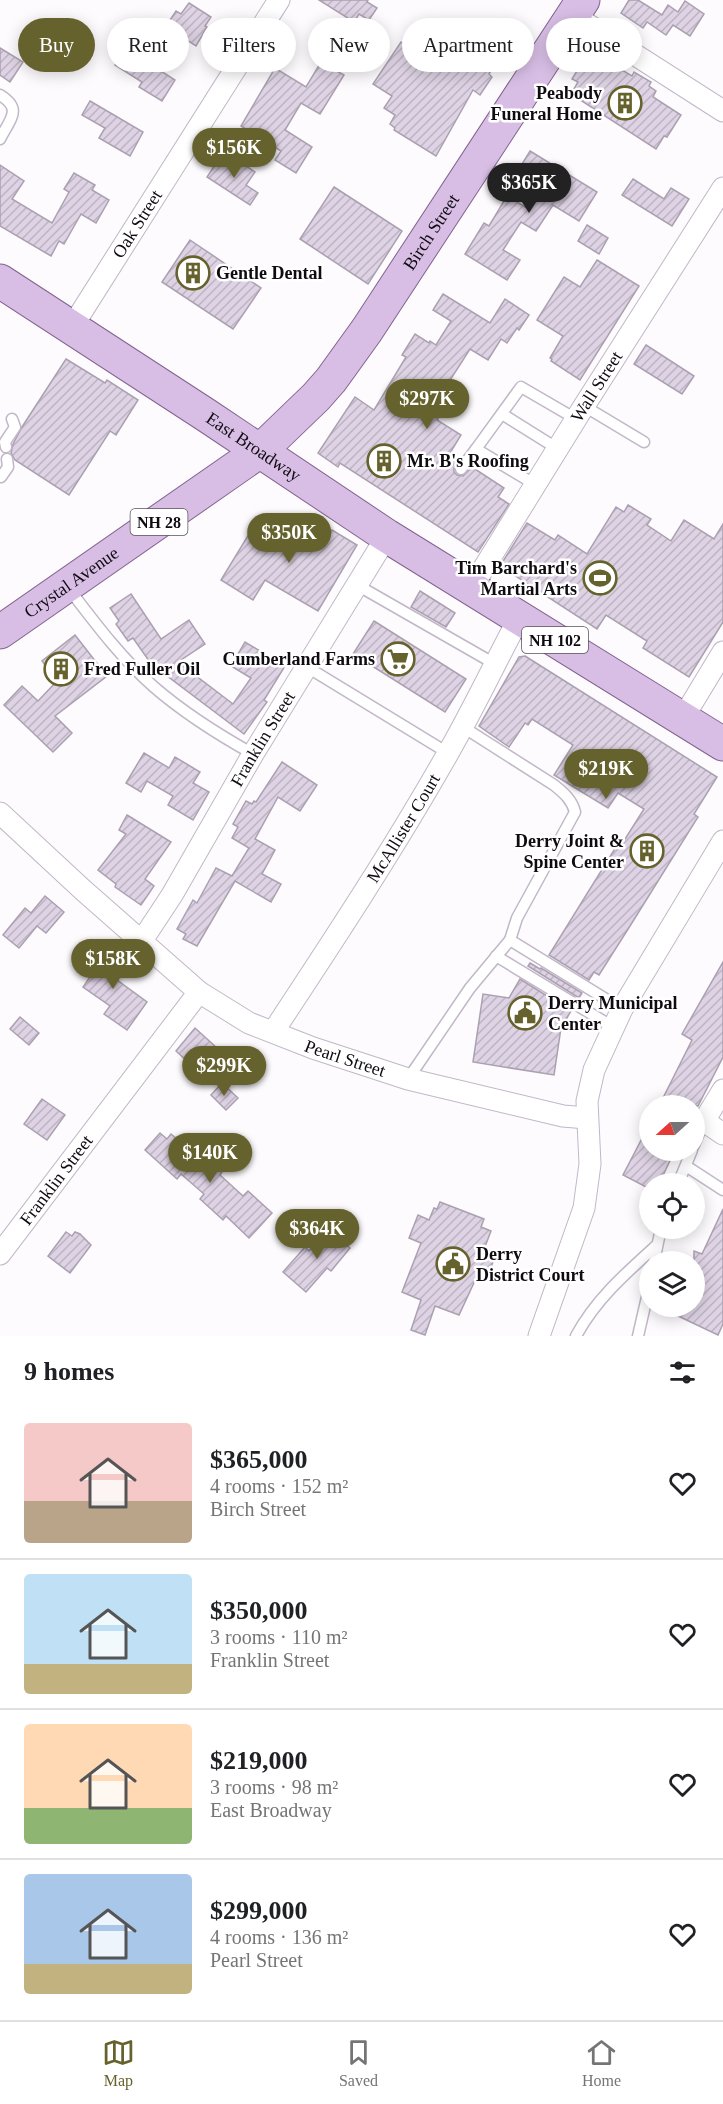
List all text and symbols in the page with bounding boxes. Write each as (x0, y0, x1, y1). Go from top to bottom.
chip: Buy (18, 18, 95, 72)
chip: Rent (107, 18, 189, 72)
chip: Filters (201, 18, 296, 72)
chip: New (308, 18, 390, 72)
chip: Apartment (402, 18, 534, 72)
chip: House (546, 18, 642, 72)
place label: Peabody Funeral Home (491, 83, 602, 124)
building icon: Peabody Funeral Home (607, 85, 643, 121)
pin: $156K (192, 128, 276, 179)
text: $156K (206, 136, 262, 158)
pin: $365K (487, 163, 571, 214)
text: $365K (501, 171, 557, 193)
street label: Oak Street (108, 186, 166, 262)
street label: Birch Street (399, 190, 463, 274)
building icon: Gentle Dental (175, 255, 211, 291)
place label: Gentle Dental (216, 263, 322, 283)
street label: Wall Street (567, 347, 626, 426)
pin: $297K (385, 379, 469, 430)
text: $297K (399, 387, 455, 409)
street label: East Broadway (203, 408, 305, 486)
building icon: Mr. B's Roofing (366, 443, 402, 479)
place label: Mr. B's Roofing (407, 451, 529, 471)
road number: NH 28 (130, 509, 188, 535)
pin: $350K (247, 513, 331, 564)
text: $350K (261, 521, 317, 543)
street label: Crystal Avenue (20, 543, 122, 622)
place label: Tim Barchard's Martial Arts (455, 558, 577, 599)
sports icon: Tim Barchard's Martial Arts (582, 560, 618, 596)
road number: NH 102 (522, 627, 588, 653)
supermarket icon: Cumberland Farms (380, 641, 416, 677)
place label: Cumberland Farms (223, 649, 375, 669)
building icon: Fred Fuller Oil (43, 651, 79, 687)
place label: Fred Fuller Oil (84, 659, 200, 679)
street label: Franklin Street (227, 688, 299, 790)
pin: $219K (564, 749, 648, 800)
text: $219K (578, 757, 634, 779)
street label: McAllister Court (363, 770, 444, 886)
place label: Derry Joint & Spine Center (515, 831, 624, 872)
building icon: Derry Joint & Spine Center (629, 833, 665, 869)
pin: $158K (71, 939, 155, 990)
text: $158K (85, 947, 141, 969)
place label: Derry Municipal Center (548, 993, 677, 1034)
public building icon: Derry Municipal Center (507, 995, 543, 1031)
street label: Pearl Street (302, 1036, 388, 1081)
pin: $299K (182, 1046, 266, 1097)
text: $299K (196, 1054, 252, 1076)
north arrow (639, 1095, 705, 1161)
map controls (639, 1095, 705, 1317)
street label: Franklin Street (16, 1131, 97, 1229)
pin: $140K (168, 1133, 252, 1184)
text: $140K (182, 1141, 238, 1163)
button: locate (639, 1173, 705, 1239)
pin: $364K (275, 1209, 359, 1260)
text: $364K (289, 1217, 345, 1239)
place label: Derry District Court (476, 1244, 584, 1285)
public building icon: Derry District Court (435, 1246, 471, 1282)
button: layers (639, 1251, 705, 1317)
icon: filters (666, 1356, 699, 1389)
text: 9 homes (24, 1357, 114, 1386)
text: $365,000 (210, 1445, 308, 1474)
icon: home (72, 1447, 144, 1519)
icon: heart (666, 1467, 699, 1500)
text: 4 rooms · 152 m² (210, 1475, 348, 1497)
text: Birch Street (210, 1498, 306, 1520)
text: $350,000 (210, 1596, 308, 1625)
icon: home (72, 1598, 144, 1670)
icon: heart (666, 1618, 699, 1651)
text: 3 rooms · 110 m² (210, 1626, 347, 1648)
text: Franklin Street (210, 1649, 329, 1671)
text: $219,000 (210, 1746, 308, 1775)
icon: home (72, 1748, 144, 1820)
icon: heart (666, 1768, 699, 1801)
text: 3 rooms · 98 m² (210, 1776, 338, 1798)
text: East Broadway (210, 1799, 332, 1821)
text: $299,000 (210, 1896, 308, 1925)
icon: home (72, 1898, 144, 1970)
icon: heart (666, 1918, 699, 1951)
text: 4 rooms · 136 m² (210, 1926, 348, 1948)
text: Pearl Street (210, 1949, 303, 1971)
tab: Map (102, 2036, 135, 2090)
tab: Saved (339, 2036, 378, 2090)
tab: Home (582, 2036, 621, 2090)

